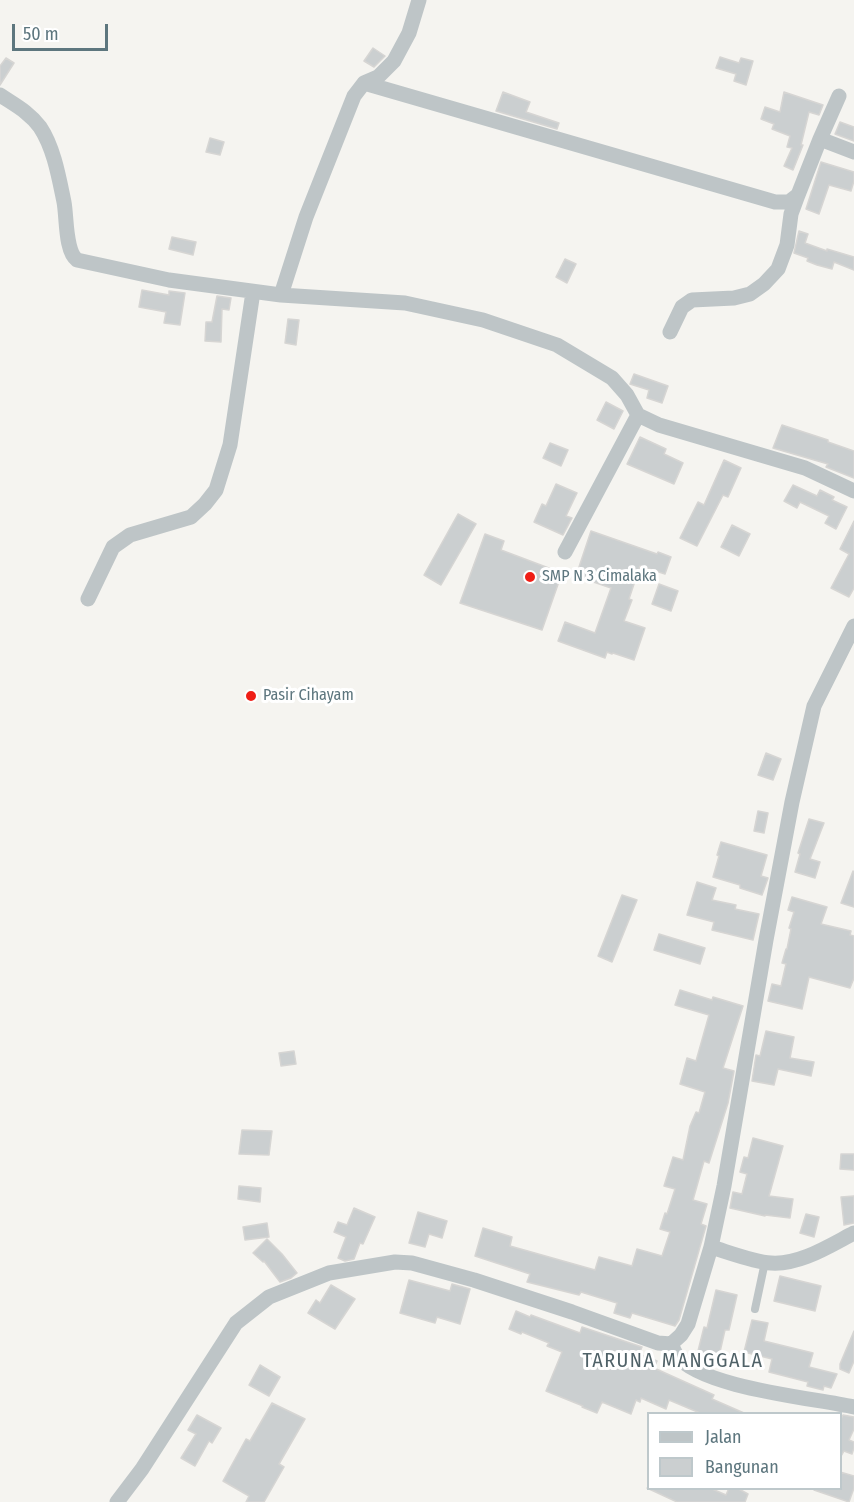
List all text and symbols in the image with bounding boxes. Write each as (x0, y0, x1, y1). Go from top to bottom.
scale bar (15, 12, 111, 50)
text: 50 m (23, 23, 59, 45)
place label: SMP N 3 Cimalaka (542, 567, 657, 587)
marker: SMP N 3 Cimalaka (523, 570, 537, 584)
place label: Pasir Cihayam (263, 686, 354, 706)
marker: Pasir Cihayam (244, 689, 258, 703)
district label: TARUNA MANGGALA (583, 1349, 763, 1373)
legend (647, 1412, 842, 1490)
text: Jalan (705, 1426, 742, 1448)
text: Bangunan (705, 1456, 779, 1478)

